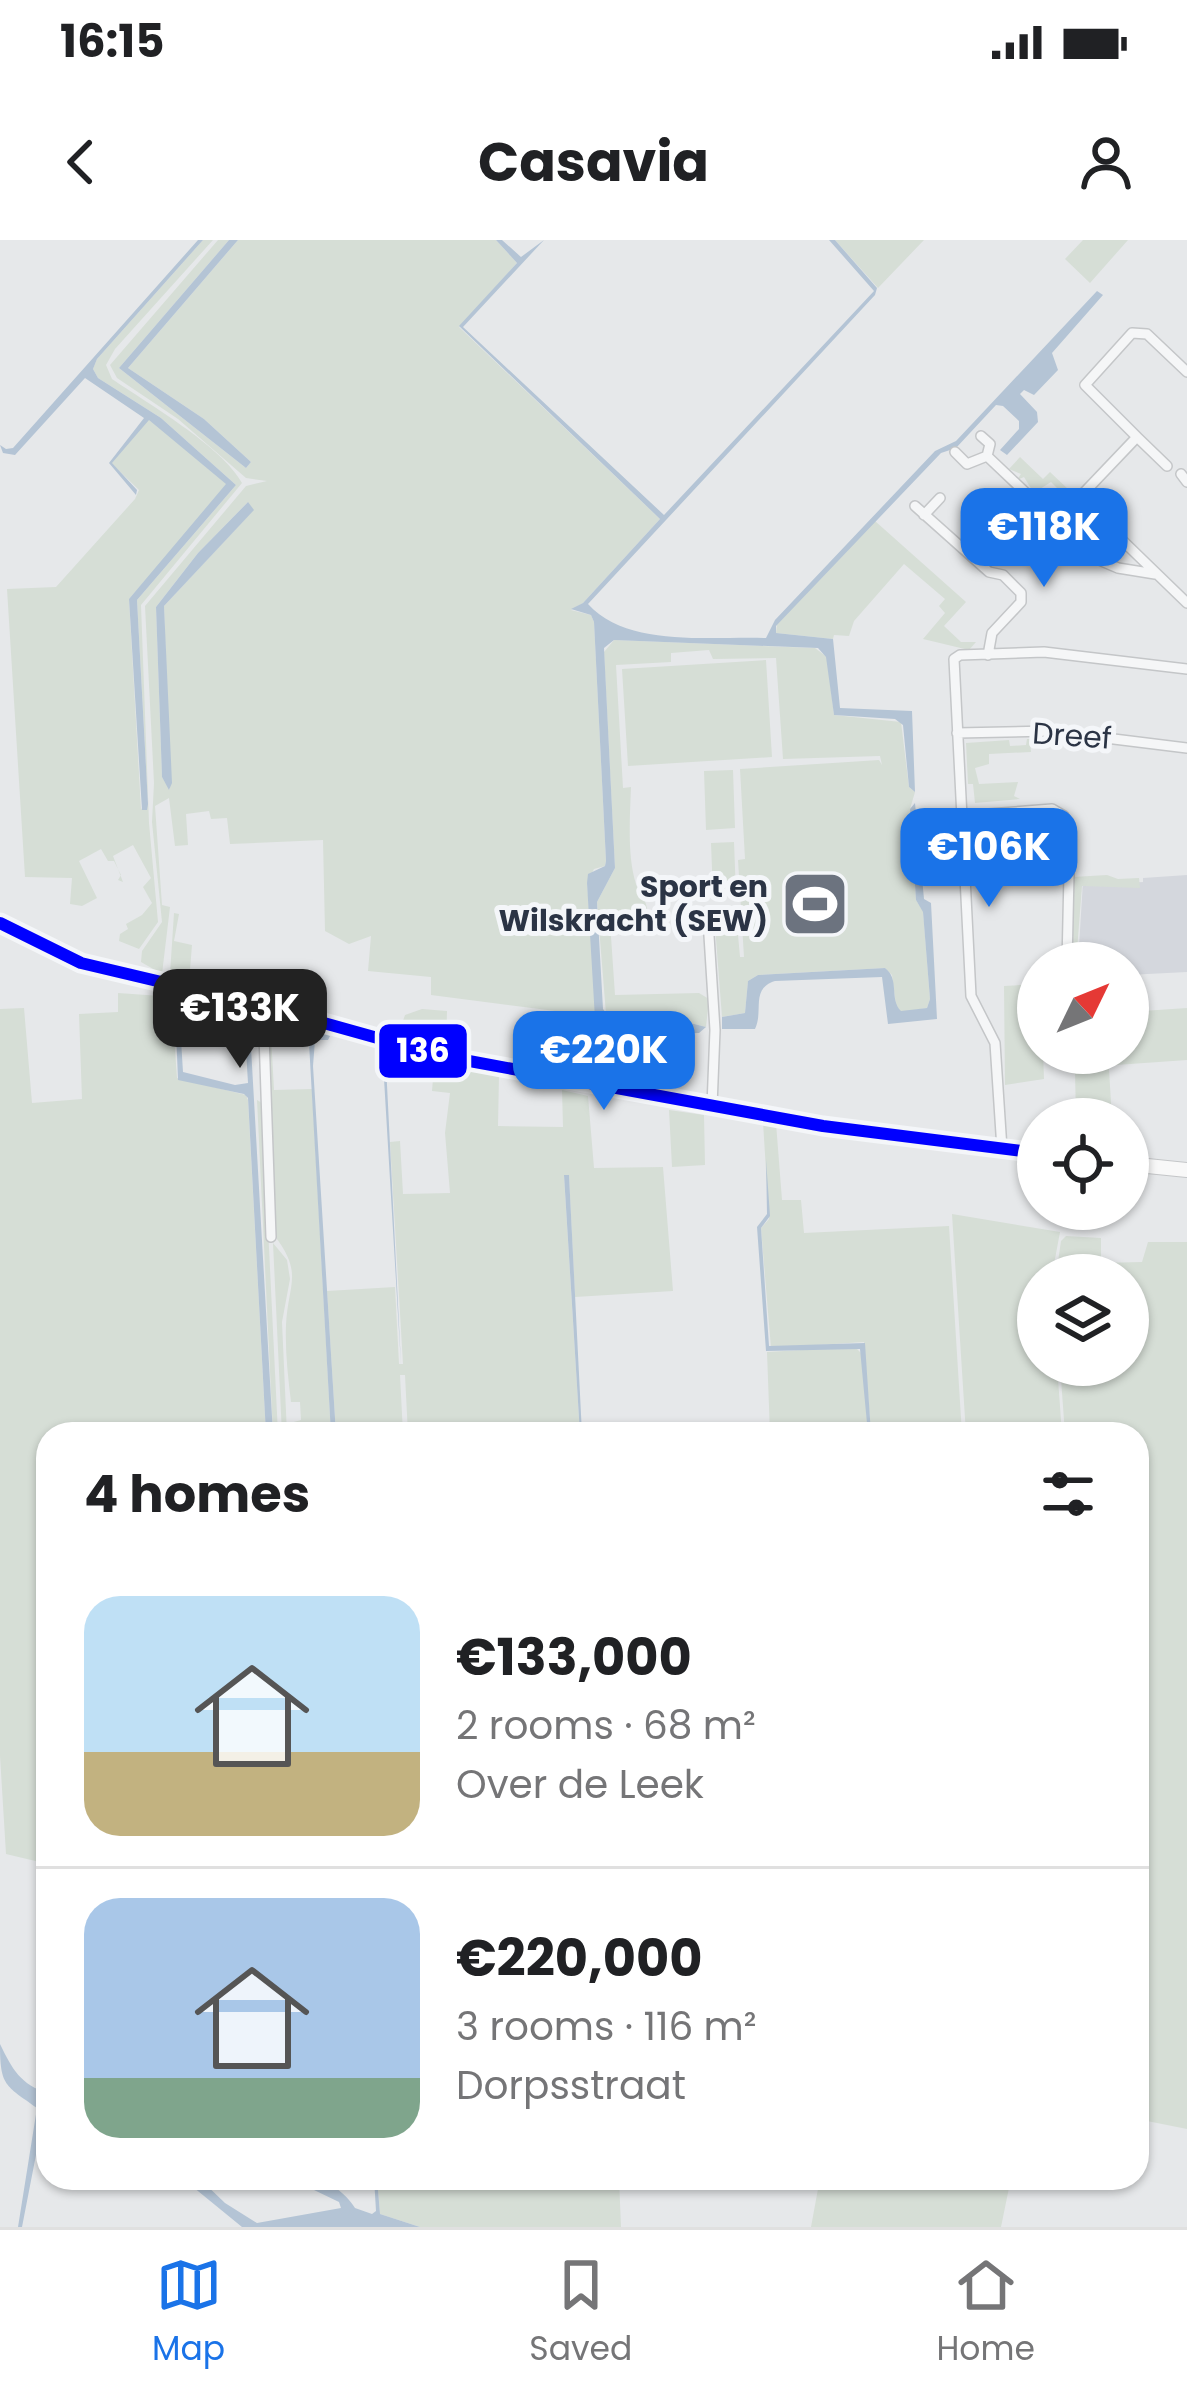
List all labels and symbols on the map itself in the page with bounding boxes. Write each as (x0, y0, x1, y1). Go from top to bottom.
pin: €118K (960, 488, 1128, 590)
street label: Dreef (1031, 711, 1113, 760)
pin: €106K (905, 808, 1073, 910)
place label: Sport en Wilskracht (SEW) (498, 865, 768, 942)
sports icon: Sport en Wilskracht (SEW) (780, 869, 850, 939)
north arrow (1017, 942, 1149, 1074)
pin: €133K (156, 969, 324, 1071)
pin: €220K (520, 1011, 688, 1113)
line badge: 136 (377, 1022, 469, 1080)
text: 136 (396, 1027, 450, 1074)

